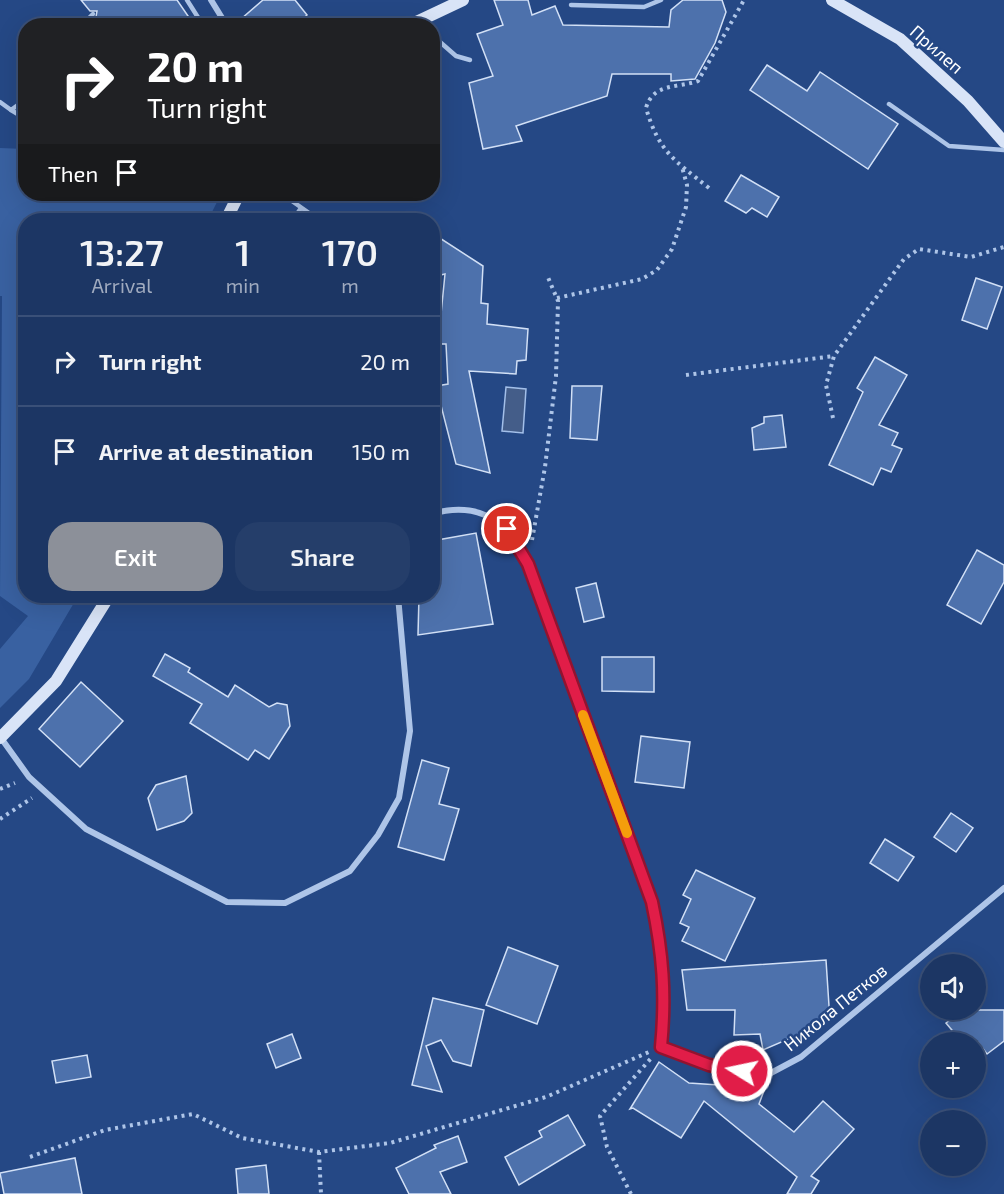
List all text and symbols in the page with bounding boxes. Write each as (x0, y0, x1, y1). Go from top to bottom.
street label: Прилеп (906, 20, 968, 78)
text: 20 m (147, 40, 244, 90)
icon: right (48, 42, 126, 120)
text: Turn right (147, 91, 267, 123)
icon: arrive (110, 156, 143, 189)
text: Then (48, 160, 98, 186)
text: 13:27 (80, 230, 164, 273)
text: 1 (235, 230, 250, 273)
text: 170 (322, 230, 378, 273)
text: Arrival (91, 273, 152, 297)
text: min (226, 273, 260, 297)
text: m (341, 273, 359, 297)
icon: right (48, 345, 81, 378)
text: Turn right (99, 348, 201, 374)
text: 20 m (360, 348, 410, 374)
icon: arrive (48, 435, 81, 468)
text: Arrive at destination (99, 438, 313, 464)
text: 150 m (352, 438, 410, 464)
pin (481, 503, 532, 554)
icon: arrive (490, 512, 523, 545)
button: Exit (48, 522, 223, 591)
button: Share (235, 522, 410, 591)
map controls (920, 954, 986, 1176)
button: sound (920, 954, 986, 1020)
street label: Никола Петков (779, 959, 891, 1055)
button: + (920, 1032, 986, 1098)
position arrow (710, 1039, 774, 1103)
button: − (920, 1110, 986, 1176)

